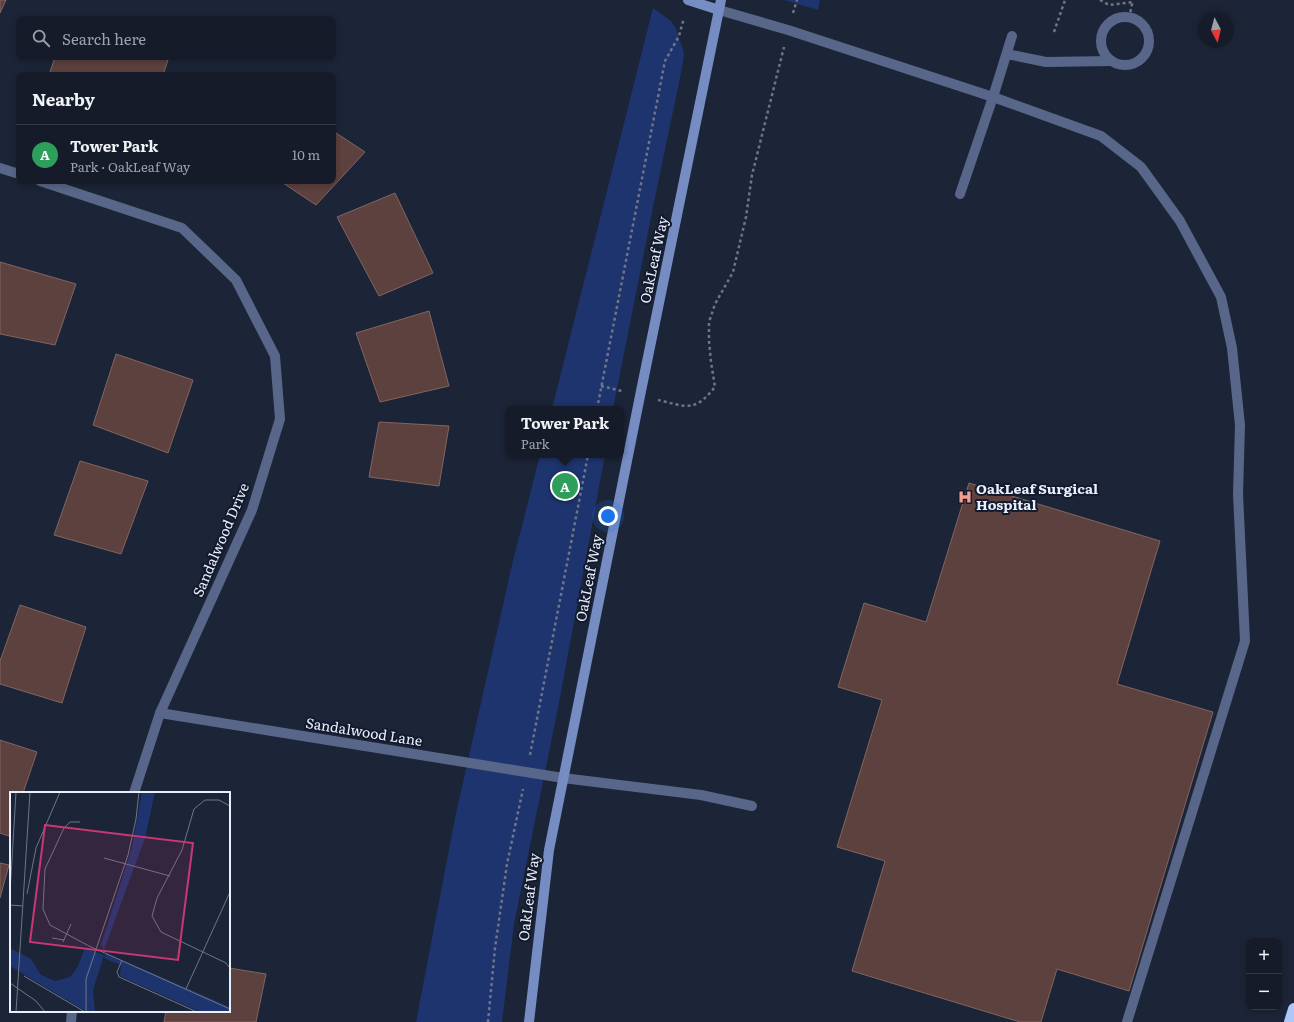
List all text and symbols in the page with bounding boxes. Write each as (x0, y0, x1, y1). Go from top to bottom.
north arrow (1198, 12, 1234, 48)
search box (16, 16, 336, 60)
icon: search (30, 27, 52, 49)
text: Search here (62, 27, 146, 50)
text: Nearby (32, 86, 95, 111)
text: Tower Park (70, 134, 158, 157)
text: A (40, 145, 50, 164)
text: 10 m (292, 145, 320, 164)
text: Park · OakLeaf Way (70, 157, 190, 176)
street label: OakLeaf Way (634, 213, 672, 305)
popup (506, 406, 624, 458)
text: Tower Park (521, 411, 609, 434)
text: Park (521, 434, 549, 453)
pin: A (552, 471, 578, 501)
place label: OakLeaf Surgical Hospital (976, 478, 1098, 514)
street label: Sandalwood Drive (187, 480, 253, 600)
hospital icon: OakLeaf Surgical Hospital (957, 489, 973, 505)
your location (598, 506, 618, 526)
street label: OakLeaf Way (570, 532, 606, 623)
street label: Sandalwood Lane (304, 712, 424, 750)
inset map (10, 792, 230, 1012)
street label: OakLeaf Way (513, 851, 543, 942)
map controls (1246, 938, 1282, 1010)
button: + (1246, 938, 1282, 974)
button: − (1246, 974, 1282, 1010)

